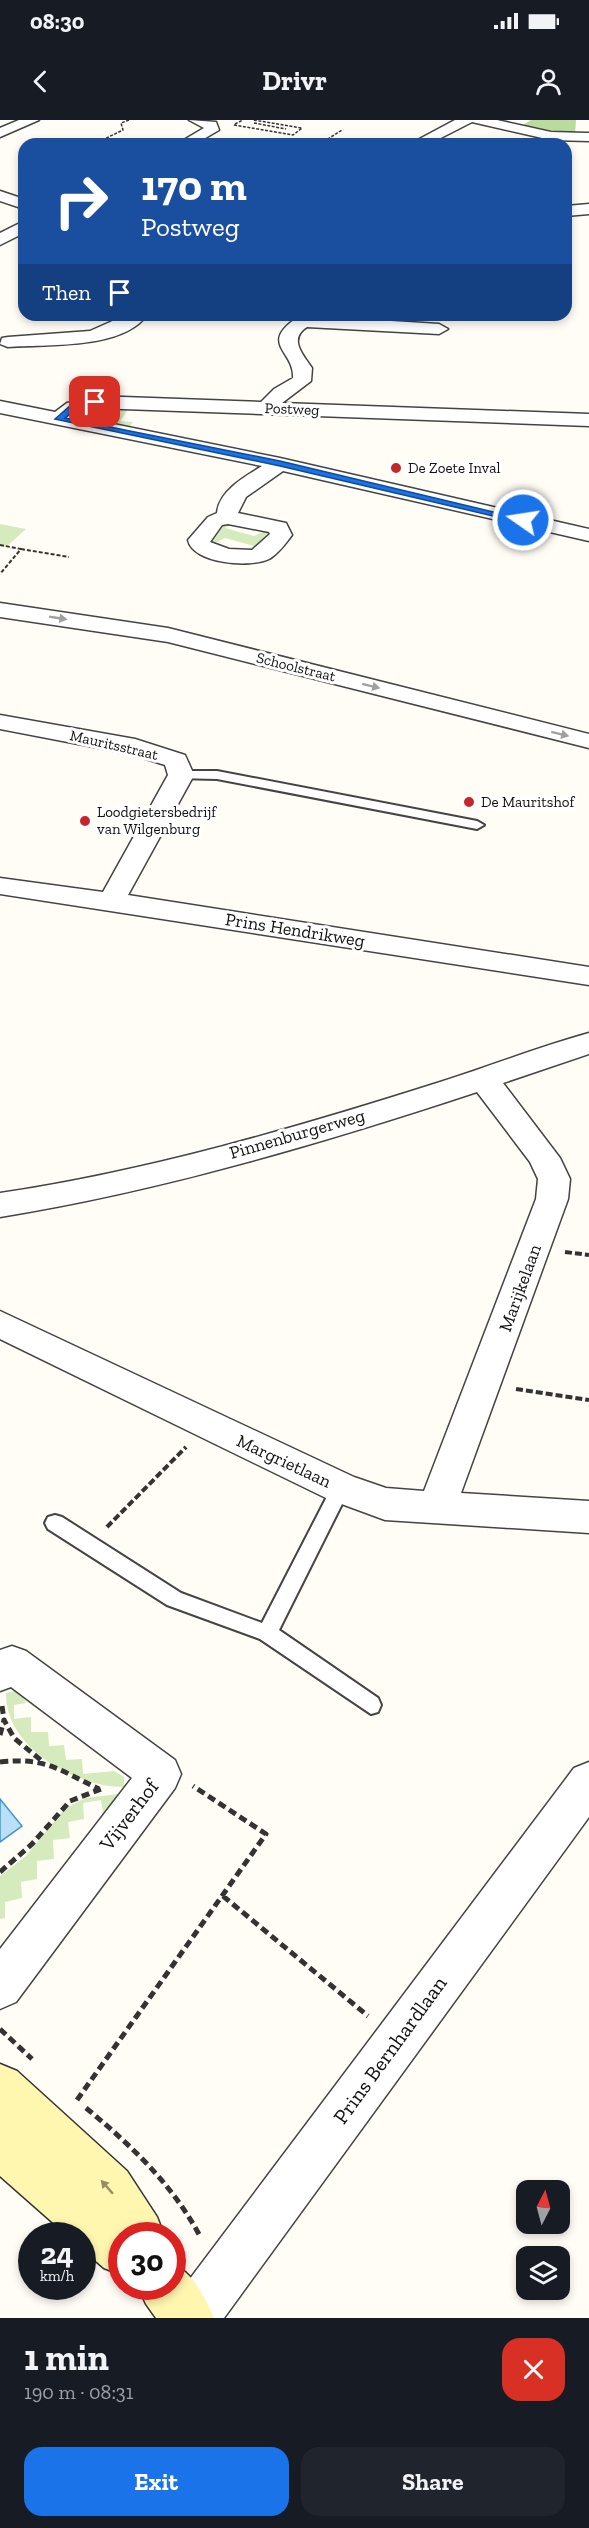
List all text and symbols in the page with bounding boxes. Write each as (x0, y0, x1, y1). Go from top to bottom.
text: 08:30 (30, 8, 84, 35)
icon: back (24, 65, 57, 98)
text: Drivr (262, 65, 327, 97)
icon: person (532, 65, 565, 98)
text: 170 m (141, 160, 247, 211)
icon: right (42, 162, 120, 240)
text: Postweg (141, 211, 239, 243)
icon: arrive (103, 276, 136, 309)
text: Then (42, 279, 91, 306)
pin (69, 376, 120, 427)
icon: arrive (78, 385, 111, 418)
street label: Postweg (264, 399, 320, 419)
place label: De Zoete Inval (408, 459, 500, 477)
marker: De Zoete Inval (389, 461, 403, 475)
position arrow (491, 488, 555, 552)
one-way arrow (49, 613, 68, 622)
street label: Schoolstraat (254, 648, 338, 686)
one-way arrow (362, 682, 380, 691)
street label: Mauritsstraat (68, 726, 160, 764)
one-way arrow (551, 729, 569, 739)
place label: De Mauritshof (481, 793, 576, 811)
marker: De Mauritshof (462, 795, 476, 809)
place label: Loodgietersbedrijf van Wilgenburg (97, 803, 217, 838)
marker: Loodgietersbedrijf van Wilgenburg (78, 814, 92, 828)
street label: Prins Hendrikweg (224, 908, 366, 952)
street label: Pinnenburgerweg (227, 1104, 367, 1164)
street label: Marijkelaan (494, 1241, 546, 1335)
street label: Margrietlaan (233, 1429, 336, 1493)
street label: Vijverhof (93, 1773, 165, 1857)
street label: Prins Bernhardlaan (328, 1971, 452, 2128)
one-way arrow (100, 2179, 114, 2194)
north arrow (516, 2180, 570, 2234)
map controls (516, 2180, 570, 2300)
speed limit sign: 30 (108, 2222, 186, 2300)
text: 24 (40, 2236, 74, 2272)
button: layers (516, 2246, 570, 2300)
text: km/h (40, 2267, 74, 2285)
text: 1 min (24, 2336, 109, 2379)
button: close (502, 2338, 565, 2401)
text: 190 m · 08:31 (24, 2380, 133, 2404)
button: Exit (24, 2447, 289, 2516)
button: Share (301, 2447, 565, 2516)

